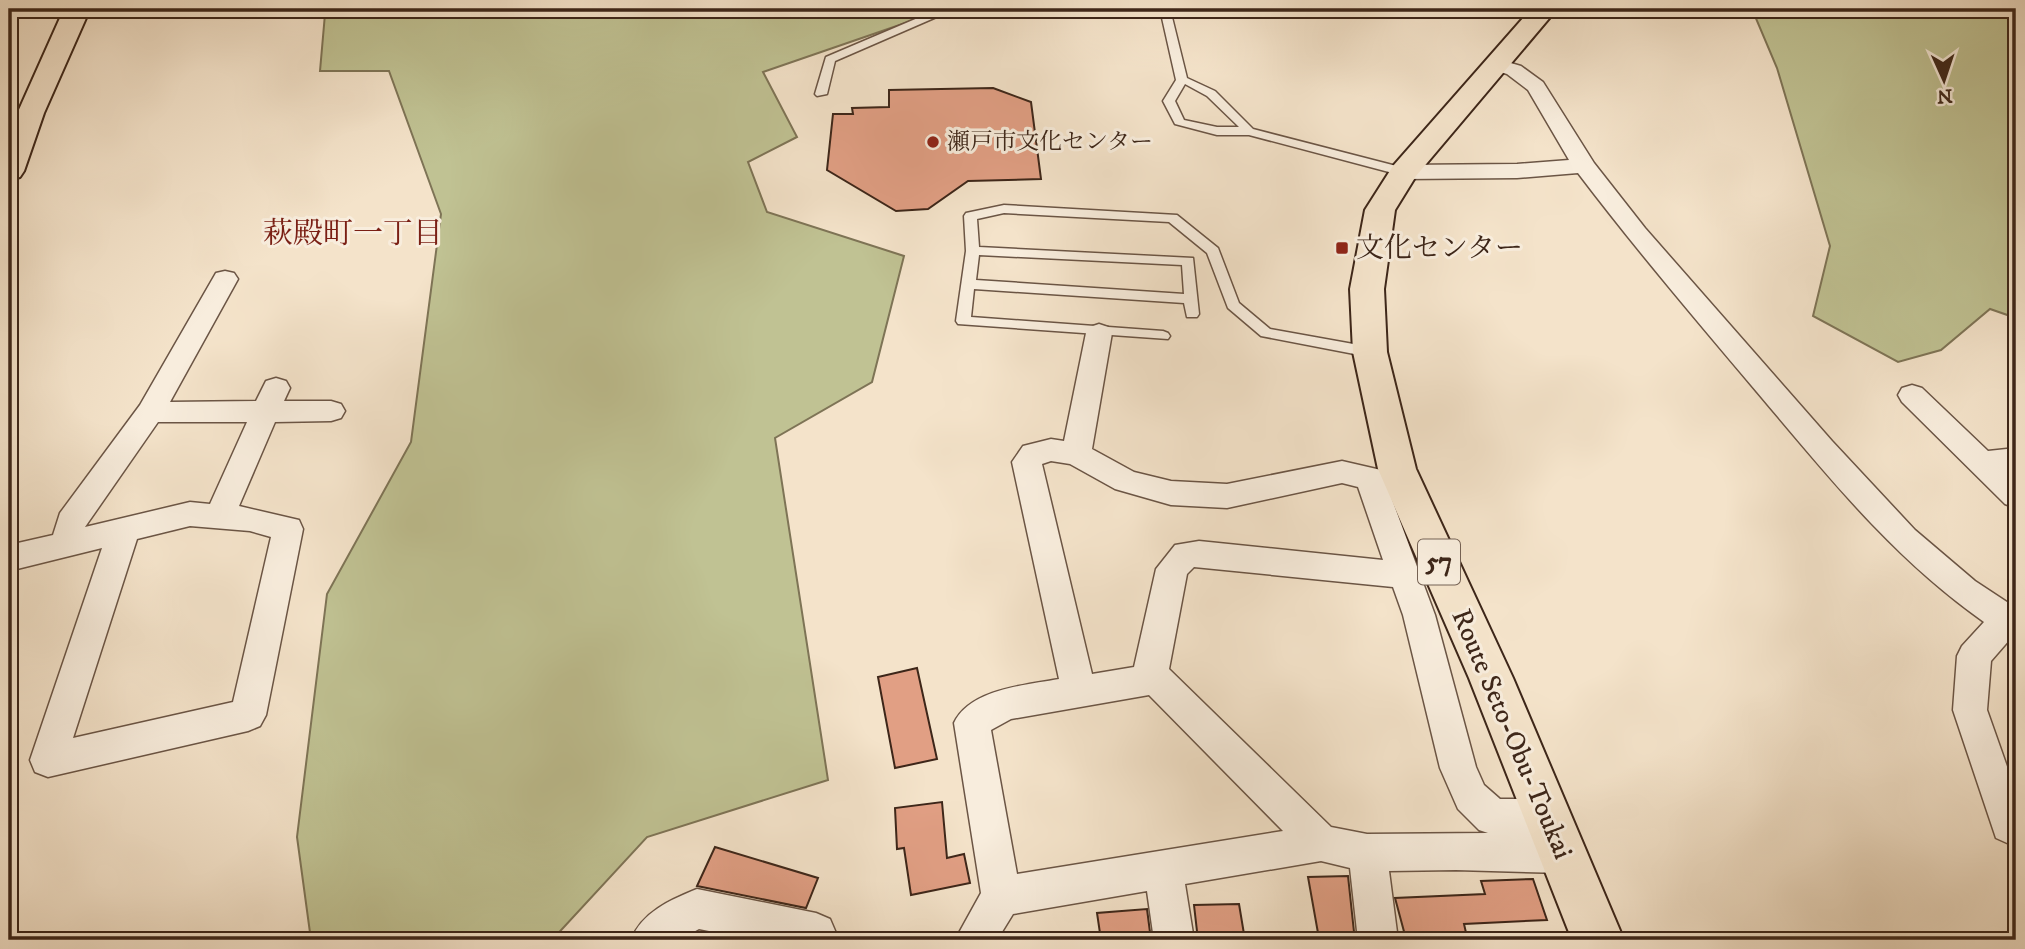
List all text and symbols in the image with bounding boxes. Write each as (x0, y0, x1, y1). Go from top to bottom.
north arrow (1910, 46, 1980, 116)
text: N (1936, 84, 1953, 107)
place label: 瀬戸市文化センター (947, 128, 1153, 157)
marker: 瀬戸市文化センター (925, 134, 941, 150)
district label: 萩殿町一丁目 (263, 216, 443, 253)
place label: 文化センター (1356, 231, 1523, 266)
marker: 文化センター (1334, 240, 1350, 256)
road number: 57 (1418, 540, 1460, 584)
street label: Route Seto-Obu-Toukai (1443, 604, 1581, 864)

